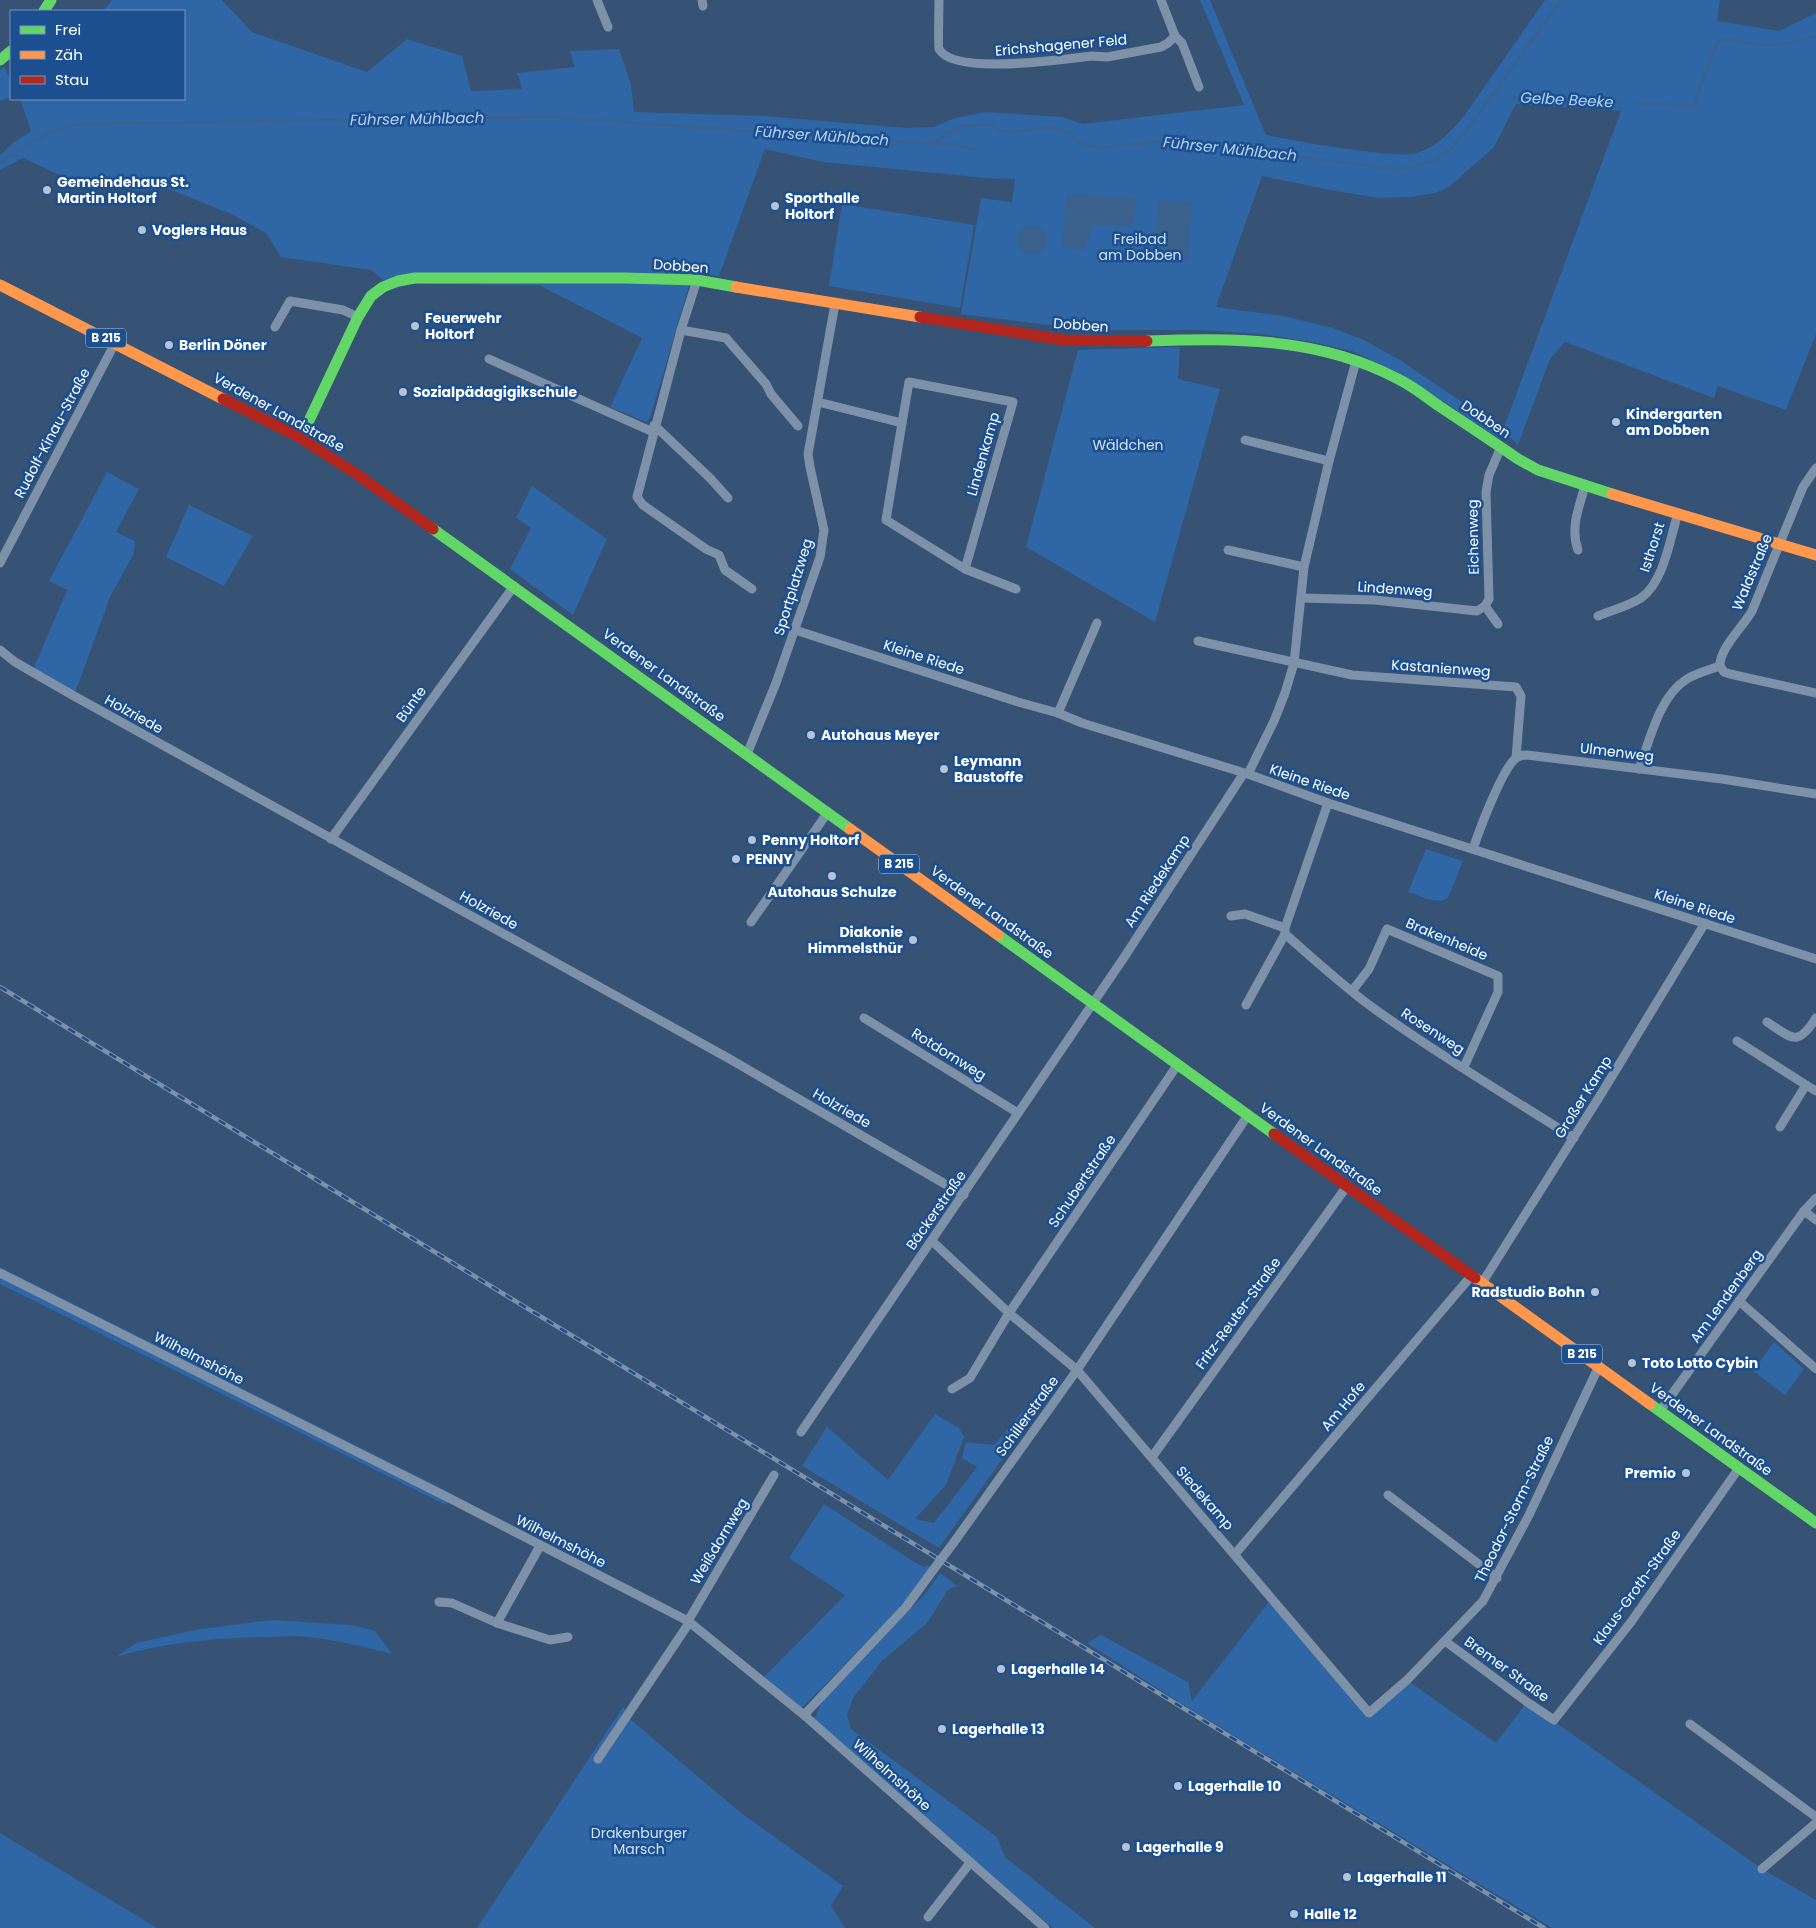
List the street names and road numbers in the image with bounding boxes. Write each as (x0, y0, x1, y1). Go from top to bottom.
street label: Erichshagener Feld (994, 29, 1128, 61)
street label: Dobben (653, 254, 709, 278)
street label: Dobben (1053, 313, 1109, 337)
road number: B 215 (86, 328, 126, 348)
street label: Rudolf-Kinau-Straße (9, 364, 95, 502)
street label: Verdener Landstraße (210, 368, 349, 457)
street label: Dobben (1457, 395, 1515, 443)
street label: Lindenkamp (962, 410, 1004, 498)
street label: Eichenweg (1462, 499, 1484, 575)
street label: Isthorst (1635, 519, 1669, 575)
street label: Waldstraße (1727, 530, 1777, 613)
street label: Sportplatzweg (769, 536, 817, 638)
street label: Lindenweg (1357, 576, 1433, 602)
street label: Verdener Landstraße (599, 624, 730, 727)
street label: Kleine Riede (881, 634, 967, 680)
street label: Kastanienweg (1391, 655, 1491, 681)
street label: Bünte (391, 682, 431, 726)
street label: Holzriede (101, 690, 167, 738)
street label: Ulmenweg (1579, 738, 1655, 766)
street label: Kleine Riede (1267, 759, 1353, 805)
street label: Am Riedekamp (1119, 831, 1195, 931)
road number: B 215 (879, 854, 919, 874)
street label: Verdener Landstraße (927, 861, 1058, 964)
street label: Kleine Riede (1652, 883, 1738, 929)
street label: Holzriede (456, 886, 522, 934)
street label: Brakenheide (1403, 913, 1491, 965)
street label: Rosenweg (1397, 1003, 1469, 1059)
street label: Rotdornweg (908, 1023, 990, 1085)
street label: Großer Kamp (1550, 1052, 1616, 1142)
street label: Holzriede (809, 1083, 875, 1133)
street label: Verdener Landstraße (1256, 1098, 1387, 1201)
street label: Schubertstraße (1043, 1130, 1121, 1232)
street label: Bäckerstraße (901, 1166, 971, 1254)
street label: Am Lendenberg (1685, 1245, 1767, 1347)
street label: Fritz-Reuter-Straße (1191, 1253, 1286, 1373)
street label: Wilhelmshöhe (150, 1327, 248, 1390)
road number: B 215 (1562, 1345, 1602, 1364)
street label: Schillerstraße (991, 1371, 1063, 1460)
street label: Am Hofe (1316, 1377, 1370, 1435)
street label: Verdener Landstraße (1646, 1378, 1777, 1481)
street label: Theodor-Storm-Straße (1470, 1432, 1558, 1586)
street label: Siedekamp (1172, 1462, 1238, 1534)
street label: Weißdornweg (685, 1494, 753, 1588)
street label: Wilhelmshöhe (512, 1510, 610, 1573)
street label: Klaus-Groth-Straße (1588, 1525, 1686, 1649)
street label: Bremer Straße (1460, 1631, 1554, 1707)
street label: Wilhelmshöhe (849, 1734, 936, 1816)

